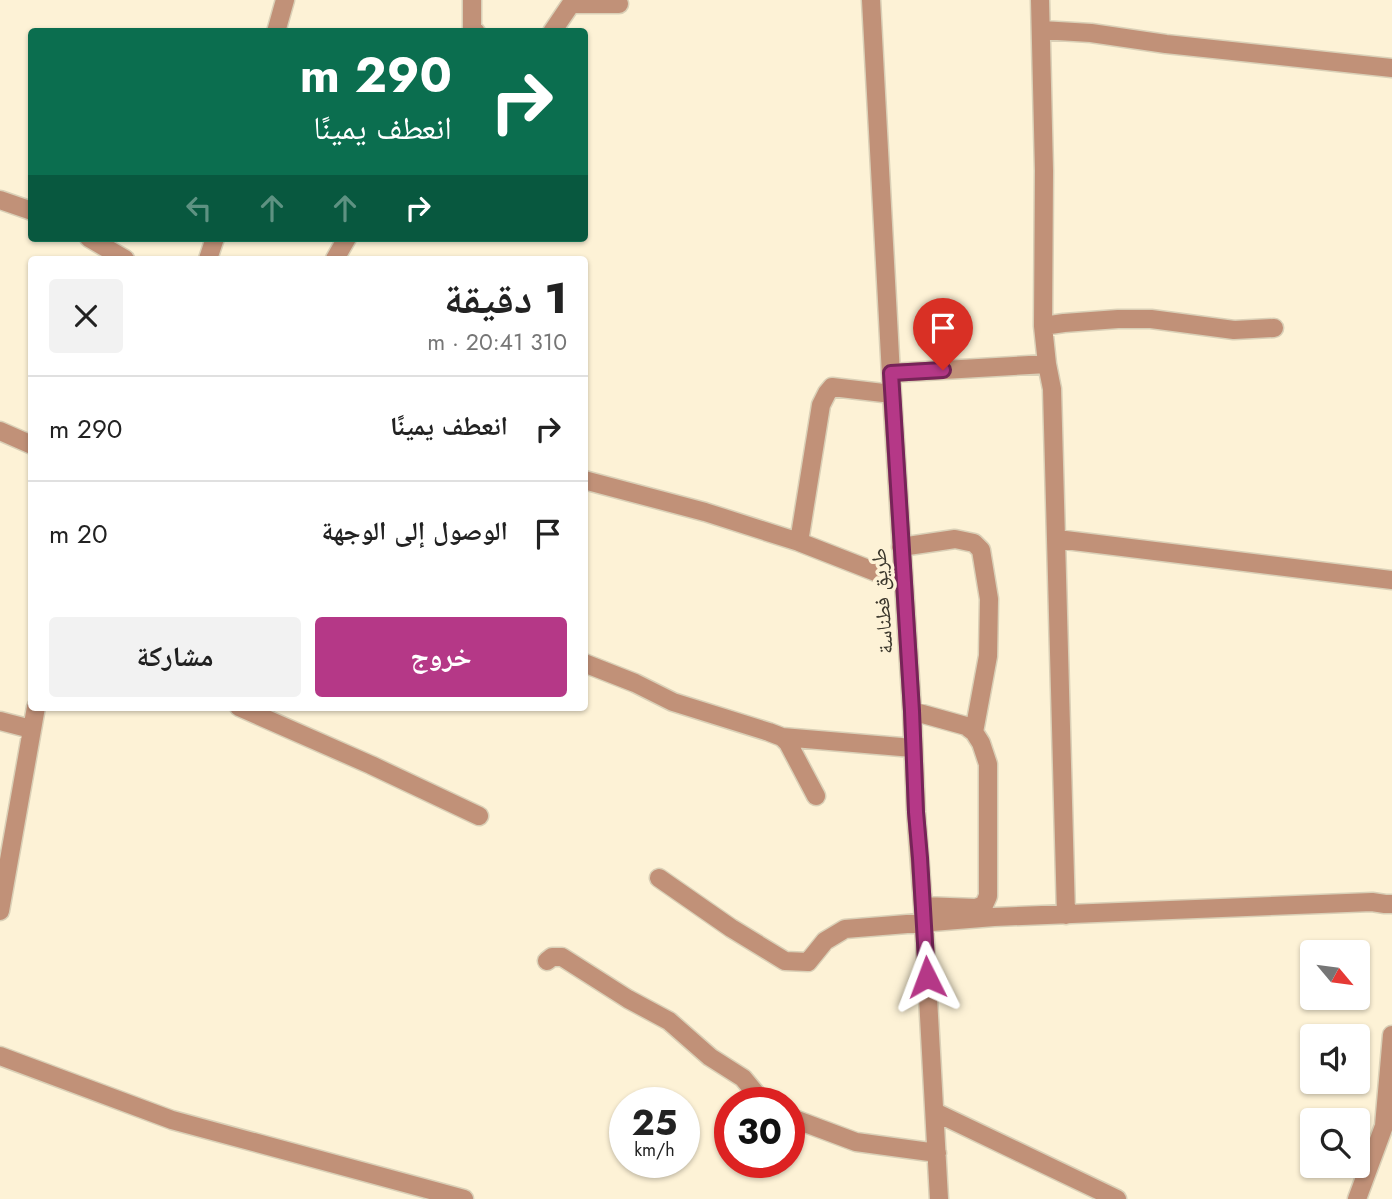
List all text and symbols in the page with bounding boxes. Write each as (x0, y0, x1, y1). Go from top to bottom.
text: 290 m (300, 40, 452, 110)
icon: right (476, 56, 567, 147)
text: انعطف يمينًا (313, 105, 452, 151)
icon: left (180, 189, 218, 227)
icon: ahead (253, 189, 291, 227)
icon: ahead (326, 189, 364, 227)
icon: right (399, 189, 437, 227)
text: 1 دقيقة (444, 268, 567, 329)
button: close (49, 279, 123, 353)
pin (913, 298, 973, 370)
icon: arrive (924, 309, 962, 347)
text: 310 m · 20:41 (427, 325, 567, 359)
text: انعطف يمينًا (390, 407, 508, 445)
text: 290 m (49, 410, 122, 448)
icon: right (529, 410, 567, 448)
text: الوصول إلى الوجهة (321, 512, 508, 550)
text: 20 m (49, 515, 108, 553)
icon: arrive (529, 515, 567, 553)
street label: طريق فطناسة (863, 547, 901, 655)
button: مشاركة (49, 617, 301, 697)
button: خروج (315, 617, 567, 697)
position arrow (890, 940, 964, 1014)
north arrow (1300, 940, 1370, 1010)
map controls (1300, 940, 1370, 1178)
button: sound (1300, 1024, 1370, 1094)
speed limit sign: 30 (714, 1087, 805, 1178)
text: 25 (632, 1098, 677, 1148)
button: search (1300, 1108, 1370, 1178)
text: km/h (634, 1137, 675, 1163)

